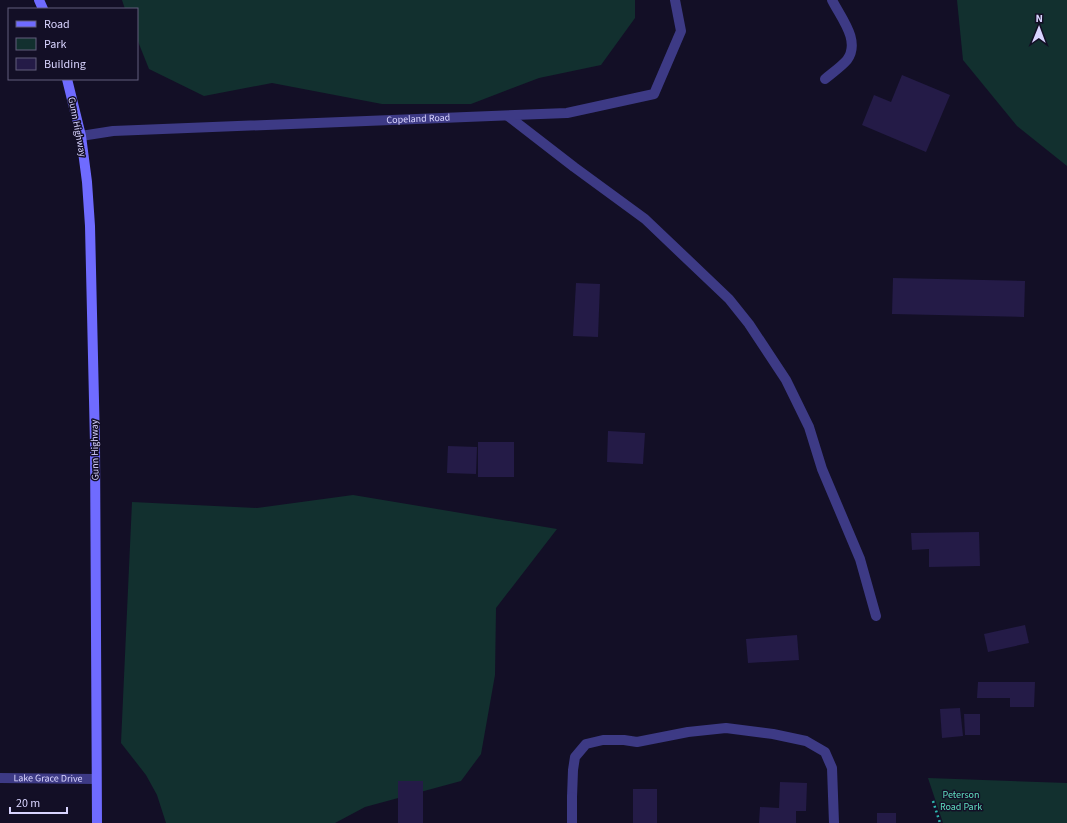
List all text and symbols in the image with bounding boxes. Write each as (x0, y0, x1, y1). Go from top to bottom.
legend (8, 8, 138, 80)
north arrow (1019, 8, 1059, 48)
text: N (1035, 11, 1043, 26)
text: Road (44, 16, 70, 33)
text: Park (44, 36, 66, 53)
text: Building (44, 56, 86, 73)
street label: Gunn Highway (64, 96, 90, 159)
street label: Copeland Road (386, 111, 451, 127)
street label: Gunn Highway (87, 419, 103, 481)
street label: Lake Grace Drive (13, 771, 83, 786)
park label: Peterson Road Park (940, 788, 982, 814)
scale bar (10, 789, 67, 815)
text: 20 m (16, 795, 40, 812)

